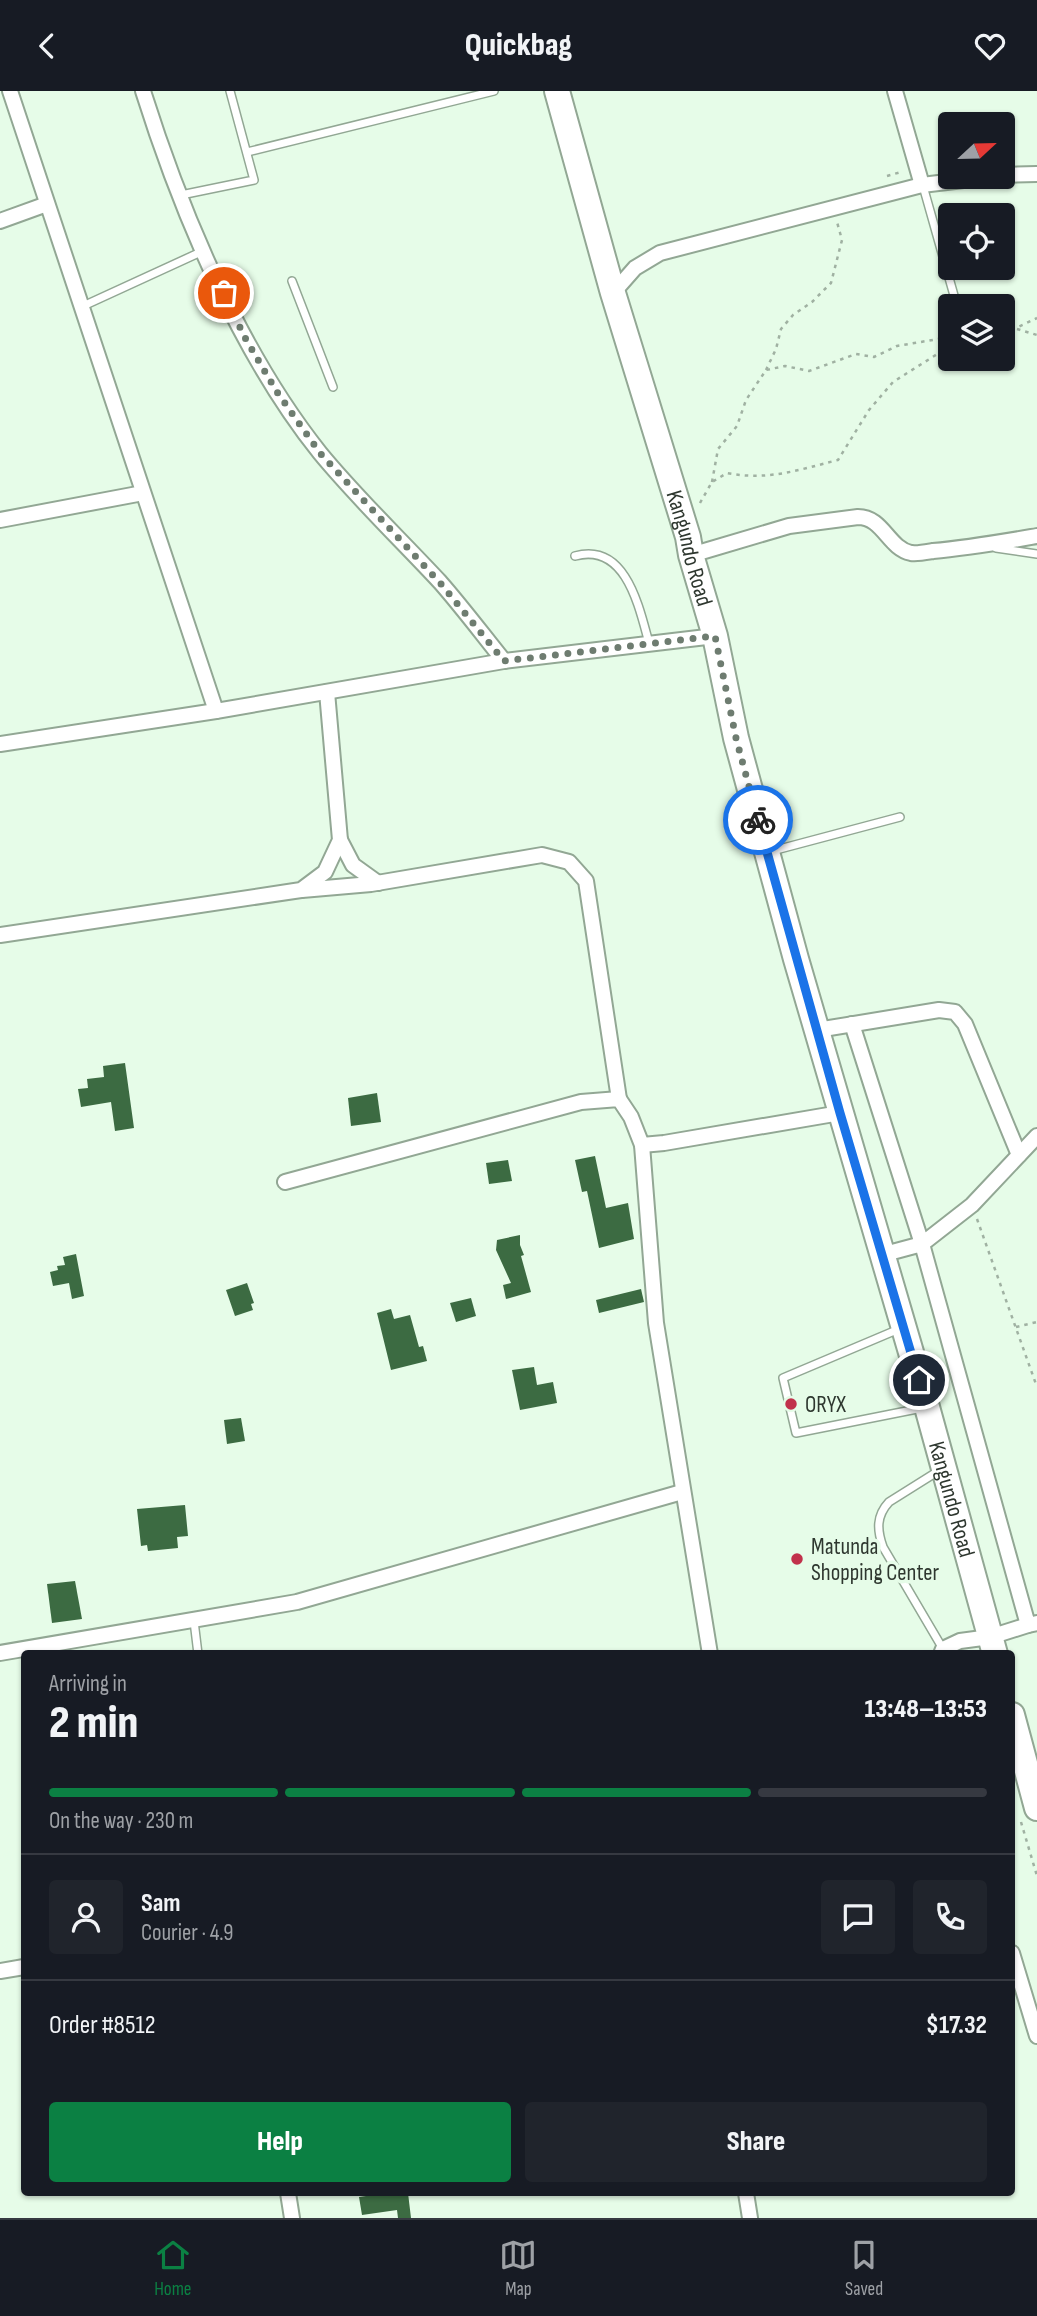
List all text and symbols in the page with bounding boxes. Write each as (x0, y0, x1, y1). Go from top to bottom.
text: Quickbag (465, 26, 572, 65)
icon: back (28, 27, 66, 65)
icon: heart (971, 27, 1009, 65)
north arrow (938, 112, 1015, 189)
map controls (938, 112, 1015, 371)
button: locate (938, 203, 1015, 280)
pin (194, 263, 254, 323)
icon: bag (205, 274, 243, 312)
button: layers (938, 294, 1015, 371)
street label: Kangundo Road (659, 487, 718, 609)
courier (723, 785, 793, 855)
icon: bike (739, 801, 777, 839)
pin (889, 1350, 949, 1410)
icon: home (900, 1361, 938, 1399)
place label: ORYX (805, 1391, 846, 1419)
marker: ORYX (783, 1396, 799, 1412)
street label: Kangundo Road (922, 1438, 981, 1560)
place label: Matunda Shopping Center (811, 1533, 940, 1587)
marker: Matunda Shopping Center (789, 1551, 805, 1567)
text: Arriving in (49, 1670, 127, 1698)
text: 13:48–13:53 (865, 1694, 987, 1725)
text: 2 min (49, 1696, 138, 1751)
text: On the way · 230 m (49, 1807, 193, 1835)
button: person (49, 1880, 123, 1954)
button: chat (821, 1880, 895, 1954)
button: phone (913, 1880, 987, 1954)
text: Sam (141, 1888, 181, 1919)
text: Courier · 4.9 (141, 1919, 233, 1947)
text: Order #8512 (49, 2010, 156, 2041)
text: $17.32 (926, 2010, 987, 2041)
button: Help (49, 2102, 511, 2182)
button: Share (525, 2102, 987, 2182)
tab: Home (154, 2236, 192, 2301)
tab: Map (499, 2236, 537, 2301)
tab: Saved (845, 2236, 883, 2301)

